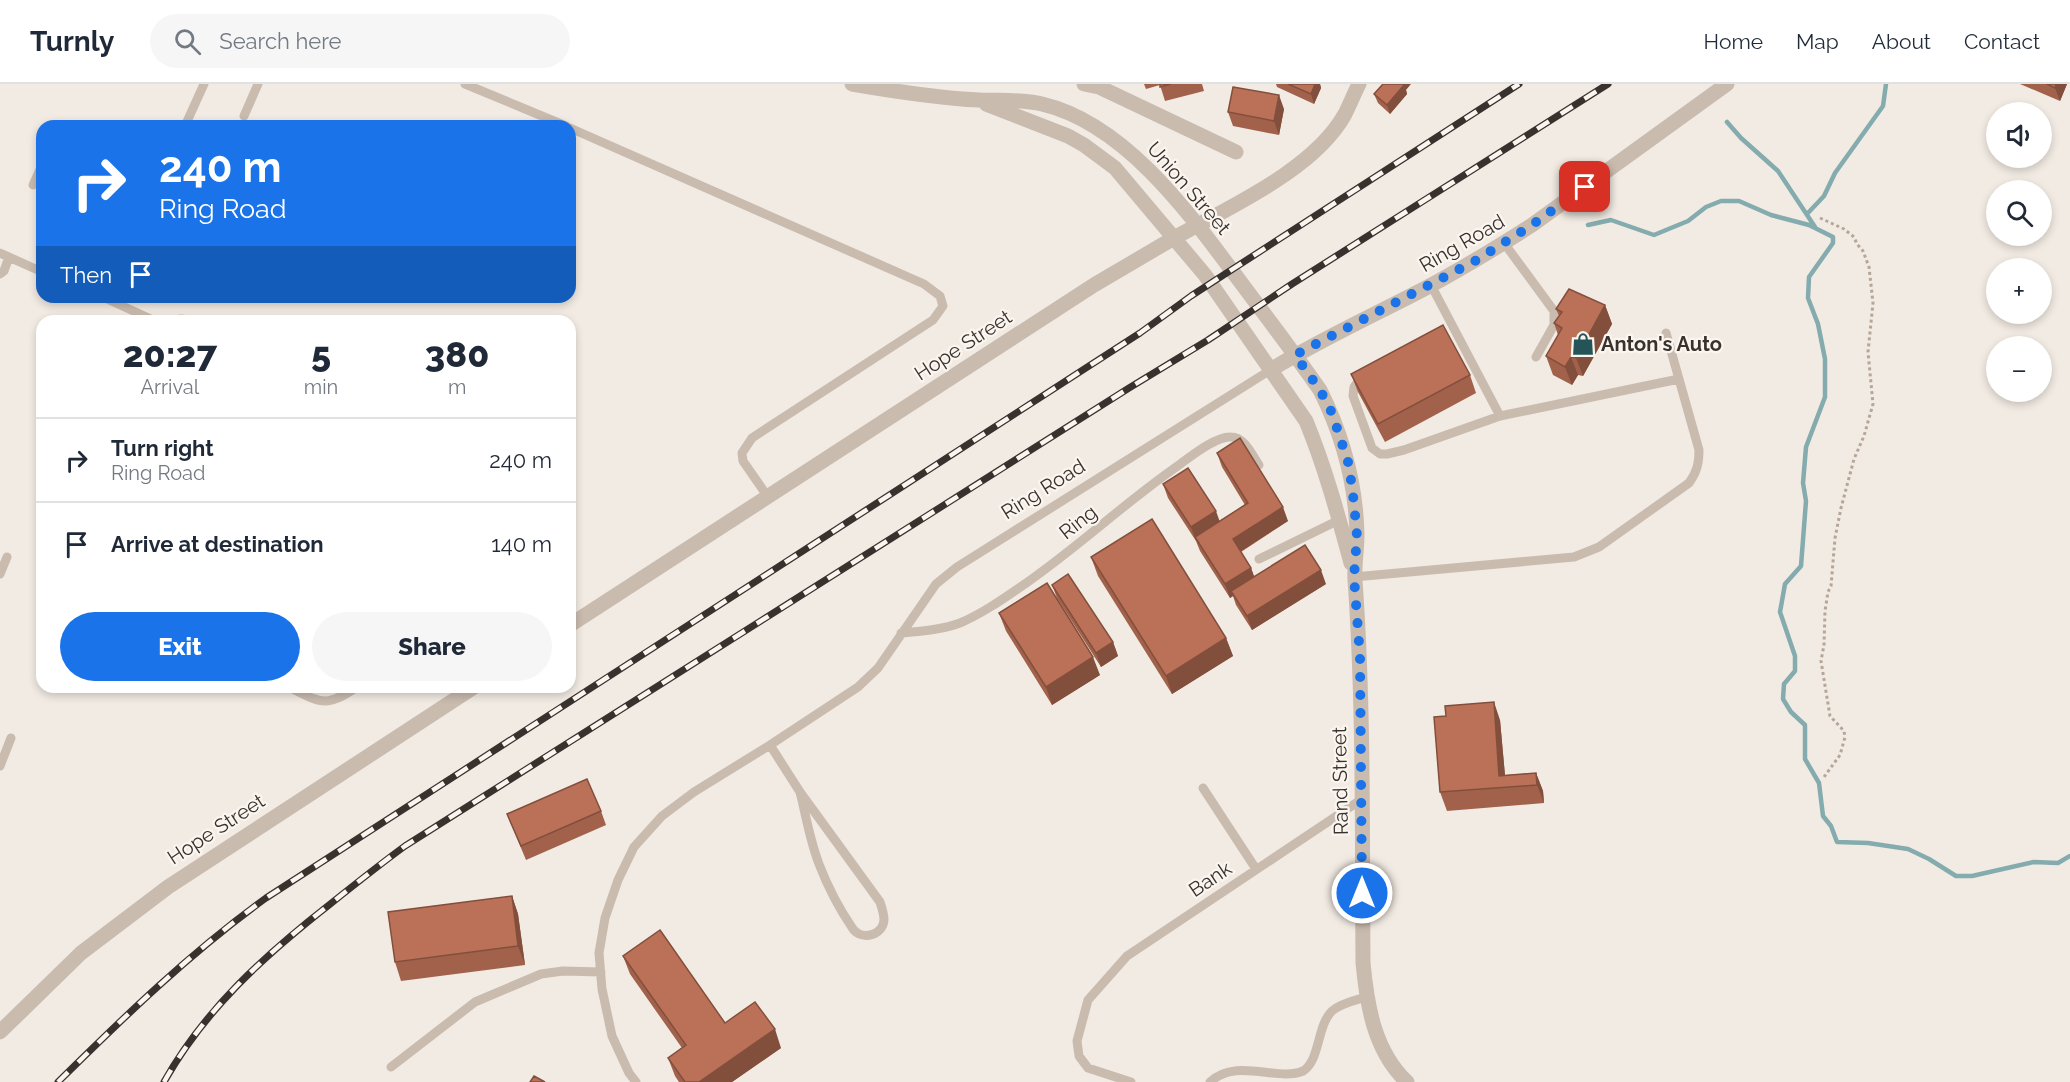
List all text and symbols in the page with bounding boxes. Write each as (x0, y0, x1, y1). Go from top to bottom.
search box (150, 14, 570, 68)
text: Turnly (30, 25, 114, 58)
icon: search (171, 25, 204, 58)
text: Search here (219, 28, 341, 54)
text: Home (1704, 29, 1763, 54)
text: Map (1796, 29, 1839, 54)
text: About (1872, 29, 1931, 54)
text: Contact (1964, 29, 2040, 54)
map controls (1986, 102, 2052, 402)
button: sound (1986, 102, 2052, 168)
street label: Union Street (1142, 137, 1236, 240)
text: 240 m (159, 143, 282, 192)
icon: right (60, 144, 138, 222)
pin (1559, 161, 1610, 212)
icon: arrive (1568, 170, 1601, 203)
button: search (1986, 180, 2052, 246)
text: Ring Road (159, 193, 286, 224)
street label: Ring Road (1415, 209, 1509, 277)
icon: arrive (124, 258, 157, 291)
button: + (1986, 258, 2052, 324)
text: Then (60, 262, 112, 288)
street label: Hope Street (910, 305, 1016, 385)
shop icon: Anton's Auto (1570, 331, 1596, 357)
place label: Anton's Auto (1601, 332, 1722, 356)
text: 20:27 (123, 333, 217, 375)
text: 5 (311, 333, 331, 375)
text: 380 (425, 333, 489, 375)
button: − (1986, 336, 2052, 402)
text: Arrival (141, 375, 199, 399)
text: min (304, 375, 338, 399)
text: m (448, 375, 466, 399)
text: Turn right (111, 435, 214, 461)
icon: right (60, 444, 93, 477)
text: 240 m (489, 447, 552, 473)
street label: Ring Road (997, 454, 1089, 524)
text: Ring Road (111, 461, 205, 485)
street label: Ring (1054, 500, 1102, 544)
icon: arrive (60, 528, 93, 561)
text: Arrive at destination (111, 531, 324, 557)
text: 140 m (491, 531, 552, 557)
button: Exit (60, 612, 300, 681)
button: Share (312, 612, 552, 681)
street label: Rand Street (1327, 726, 1353, 835)
street label: Hope Street (163, 789, 269, 869)
street label: Bank (1184, 856, 1236, 902)
position arrow (1330, 861, 1394, 925)

